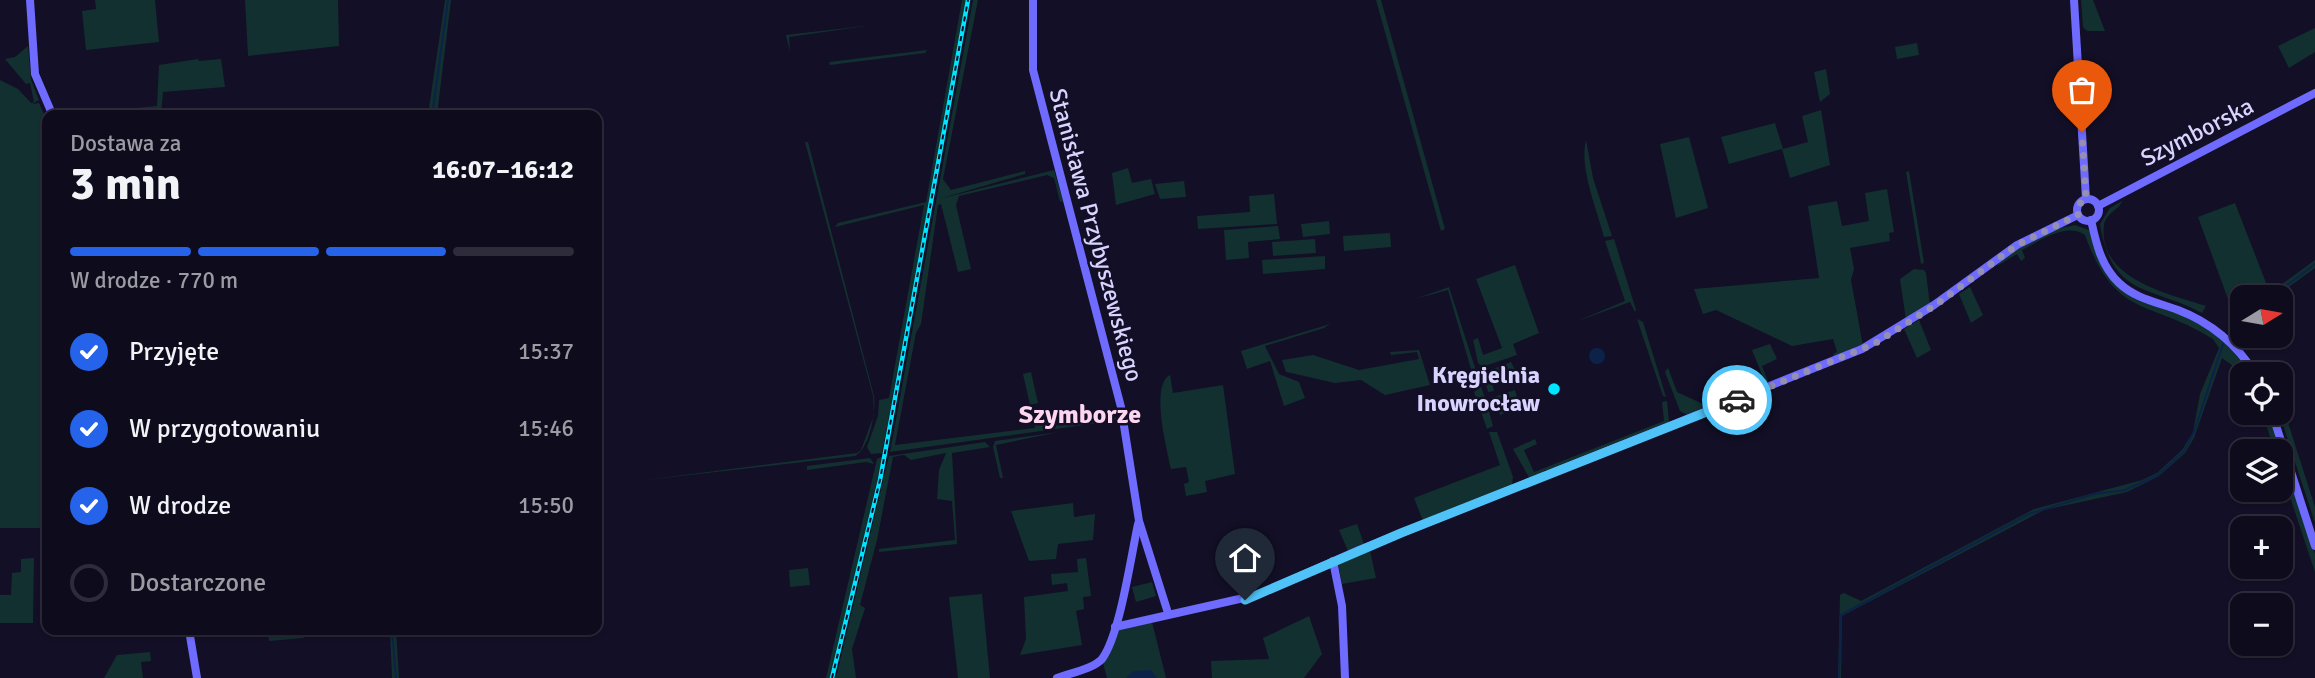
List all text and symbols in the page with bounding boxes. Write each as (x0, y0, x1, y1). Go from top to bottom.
pin (2052, 60, 2112, 132)
icon: bag (2063, 71, 2101, 109)
street label: Stanisława Przybyszewskiego (1042, 85, 1150, 385)
street label: Szymborska (2135, 91, 2259, 173)
text: Dostawa za (70, 129, 181, 158)
text: 16:07–16:12 (432, 154, 574, 186)
text: 3 min (70, 156, 181, 212)
text: W drodze · 770 m (70, 266, 238, 295)
north arrow (2230, 285, 2292, 348)
map controls (2230, 285, 2293, 656)
icon: check (70, 333, 108, 371)
text: Przyjęte (129, 336, 219, 368)
text: 15:37 (518, 337, 574, 366)
place label: Kręgielnia Inowrocław (1417, 360, 1541, 418)
button: locate (2230, 362, 2293, 425)
courier (1702, 365, 1772, 435)
marker: Kręgielnia Inowrocław (1546, 381, 1562, 397)
icon: car (1718, 381, 1756, 419)
district label: Szymborze (1019, 399, 1141, 431)
icon: check (70, 410, 108, 448)
text: W przygotowaniu (129, 413, 320, 445)
text: 15:46 (518, 414, 574, 443)
button: layers (2230, 439, 2293, 502)
icon: check (70, 487, 108, 525)
text: W drodze (129, 490, 231, 522)
text: 15:50 (518, 491, 574, 520)
button: + (2230, 516, 2293, 579)
pin (1215, 528, 1275, 600)
icon: home (1226, 539, 1264, 577)
text: Dostarczone (129, 567, 266, 599)
button: − (2230, 593, 2293, 656)

